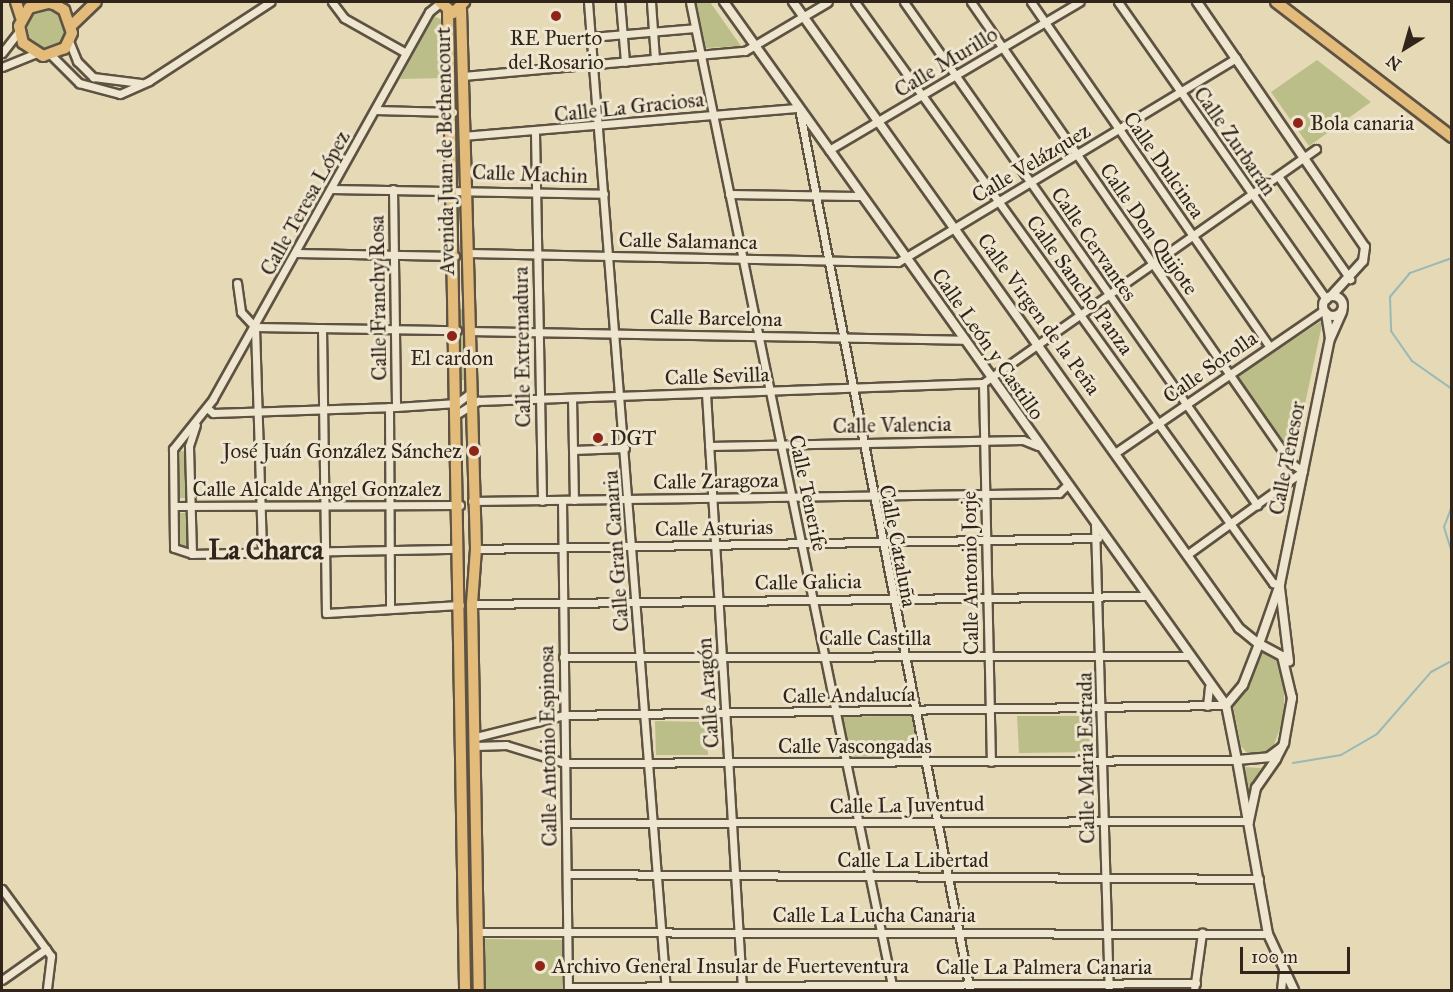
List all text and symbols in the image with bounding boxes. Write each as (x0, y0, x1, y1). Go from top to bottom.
marker: RE Puerto del Rosario (549, 9, 563, 23)
north arrow (1375, 18, 1435, 78)
street label: Calle Murillo (890, 21, 1002, 103)
place label: RE Puerto del Rosario (508, 25, 604, 75)
street label: Avenida Juan de Bethencourt (430, 27, 460, 275)
text: N (1383, 51, 1405, 74)
street label: Calle Zurbarán (1188, 82, 1282, 200)
street label: Calle La Graciosa (553, 87, 705, 127)
street label: Calle Dulcinea (1118, 107, 1210, 223)
place label: Bola canaria (1310, 110, 1414, 136)
marker: Bola canaria (1291, 116, 1305, 130)
street label: Calle Velázquez (967, 118, 1095, 208)
street label: Calle Teresa López (255, 126, 355, 280)
street label: Calle Don Quijote (1094, 158, 1204, 300)
street label: Calle Machin (472, 159, 588, 189)
street label: Calle Cervantes (1046, 182, 1142, 306)
street label: Calle Sancho Panza (1021, 210, 1139, 360)
street label: Calle Franchy Rosa (364, 215, 392, 381)
street label: Calle Salamanca (618, 227, 758, 255)
street label: Calle Virgen de la Peña (972, 228, 1106, 400)
street label: Calle León y Castillo (926, 263, 1050, 425)
street label: Calle Extremadura (508, 266, 536, 428)
street label: Calle Barcelona (650, 304, 782, 332)
street label: Calle Sorolla (1158, 325, 1262, 409)
marker: El cardon (445, 329, 459, 343)
place label: El cardon (410, 345, 494, 371)
street label: Calle Sevilla (664, 362, 770, 390)
street label: Calle Tenesor (1264, 399, 1310, 517)
street label: Calle Valencia (832, 411, 952, 439)
place label: DGT (610, 425, 656, 451)
marker: DGT (591, 431, 605, 445)
street label: Calle Tenerife (783, 432, 833, 554)
place label: José Juán González Sánchez (222, 438, 462, 464)
marker: José Juán González Sánchez (467, 444, 481, 458)
street label: Calle Zaragoza (653, 467, 779, 495)
street label: Calle Gran Canaria (598, 469, 634, 633)
street label: Calle Alcalde Angel Gonzalez (192, 476, 442, 502)
street label: Calle Cataluña (874, 483, 922, 609)
street label: Calle Antonio Jorje (956, 491, 984, 655)
street label: Calle Asturias (655, 514, 773, 542)
district label: La Charca (209, 534, 323, 566)
street label: Calle Galicia (754, 568, 862, 596)
street label: Calle Castilla (819, 625, 931, 651)
street label: Calle Aragón (692, 637, 724, 749)
street label: Calle Antonio Espinosa (534, 645, 562, 847)
street label: Calle Maria Estrada (1072, 672, 1100, 844)
street label: Calle Andalucía (782, 681, 916, 709)
street label: Calle Vascongadas (778, 733, 932, 759)
street label: Calle La Juventud (829, 791, 985, 819)
street label: Calle La Libertad (837, 847, 989, 873)
street label: Calle La Lucha Canaria (772, 902, 976, 928)
scale bar (1243, 935, 1352, 973)
text: 100 m (1251, 946, 1298, 968)
place label: Archivo General Insular de Fuerteventura (552, 953, 909, 979)
street label: Calle La Palmera Canaria (936, 954, 1152, 980)
marker: Archivo General Insular de Fuerteventura (533, 959, 547, 973)

